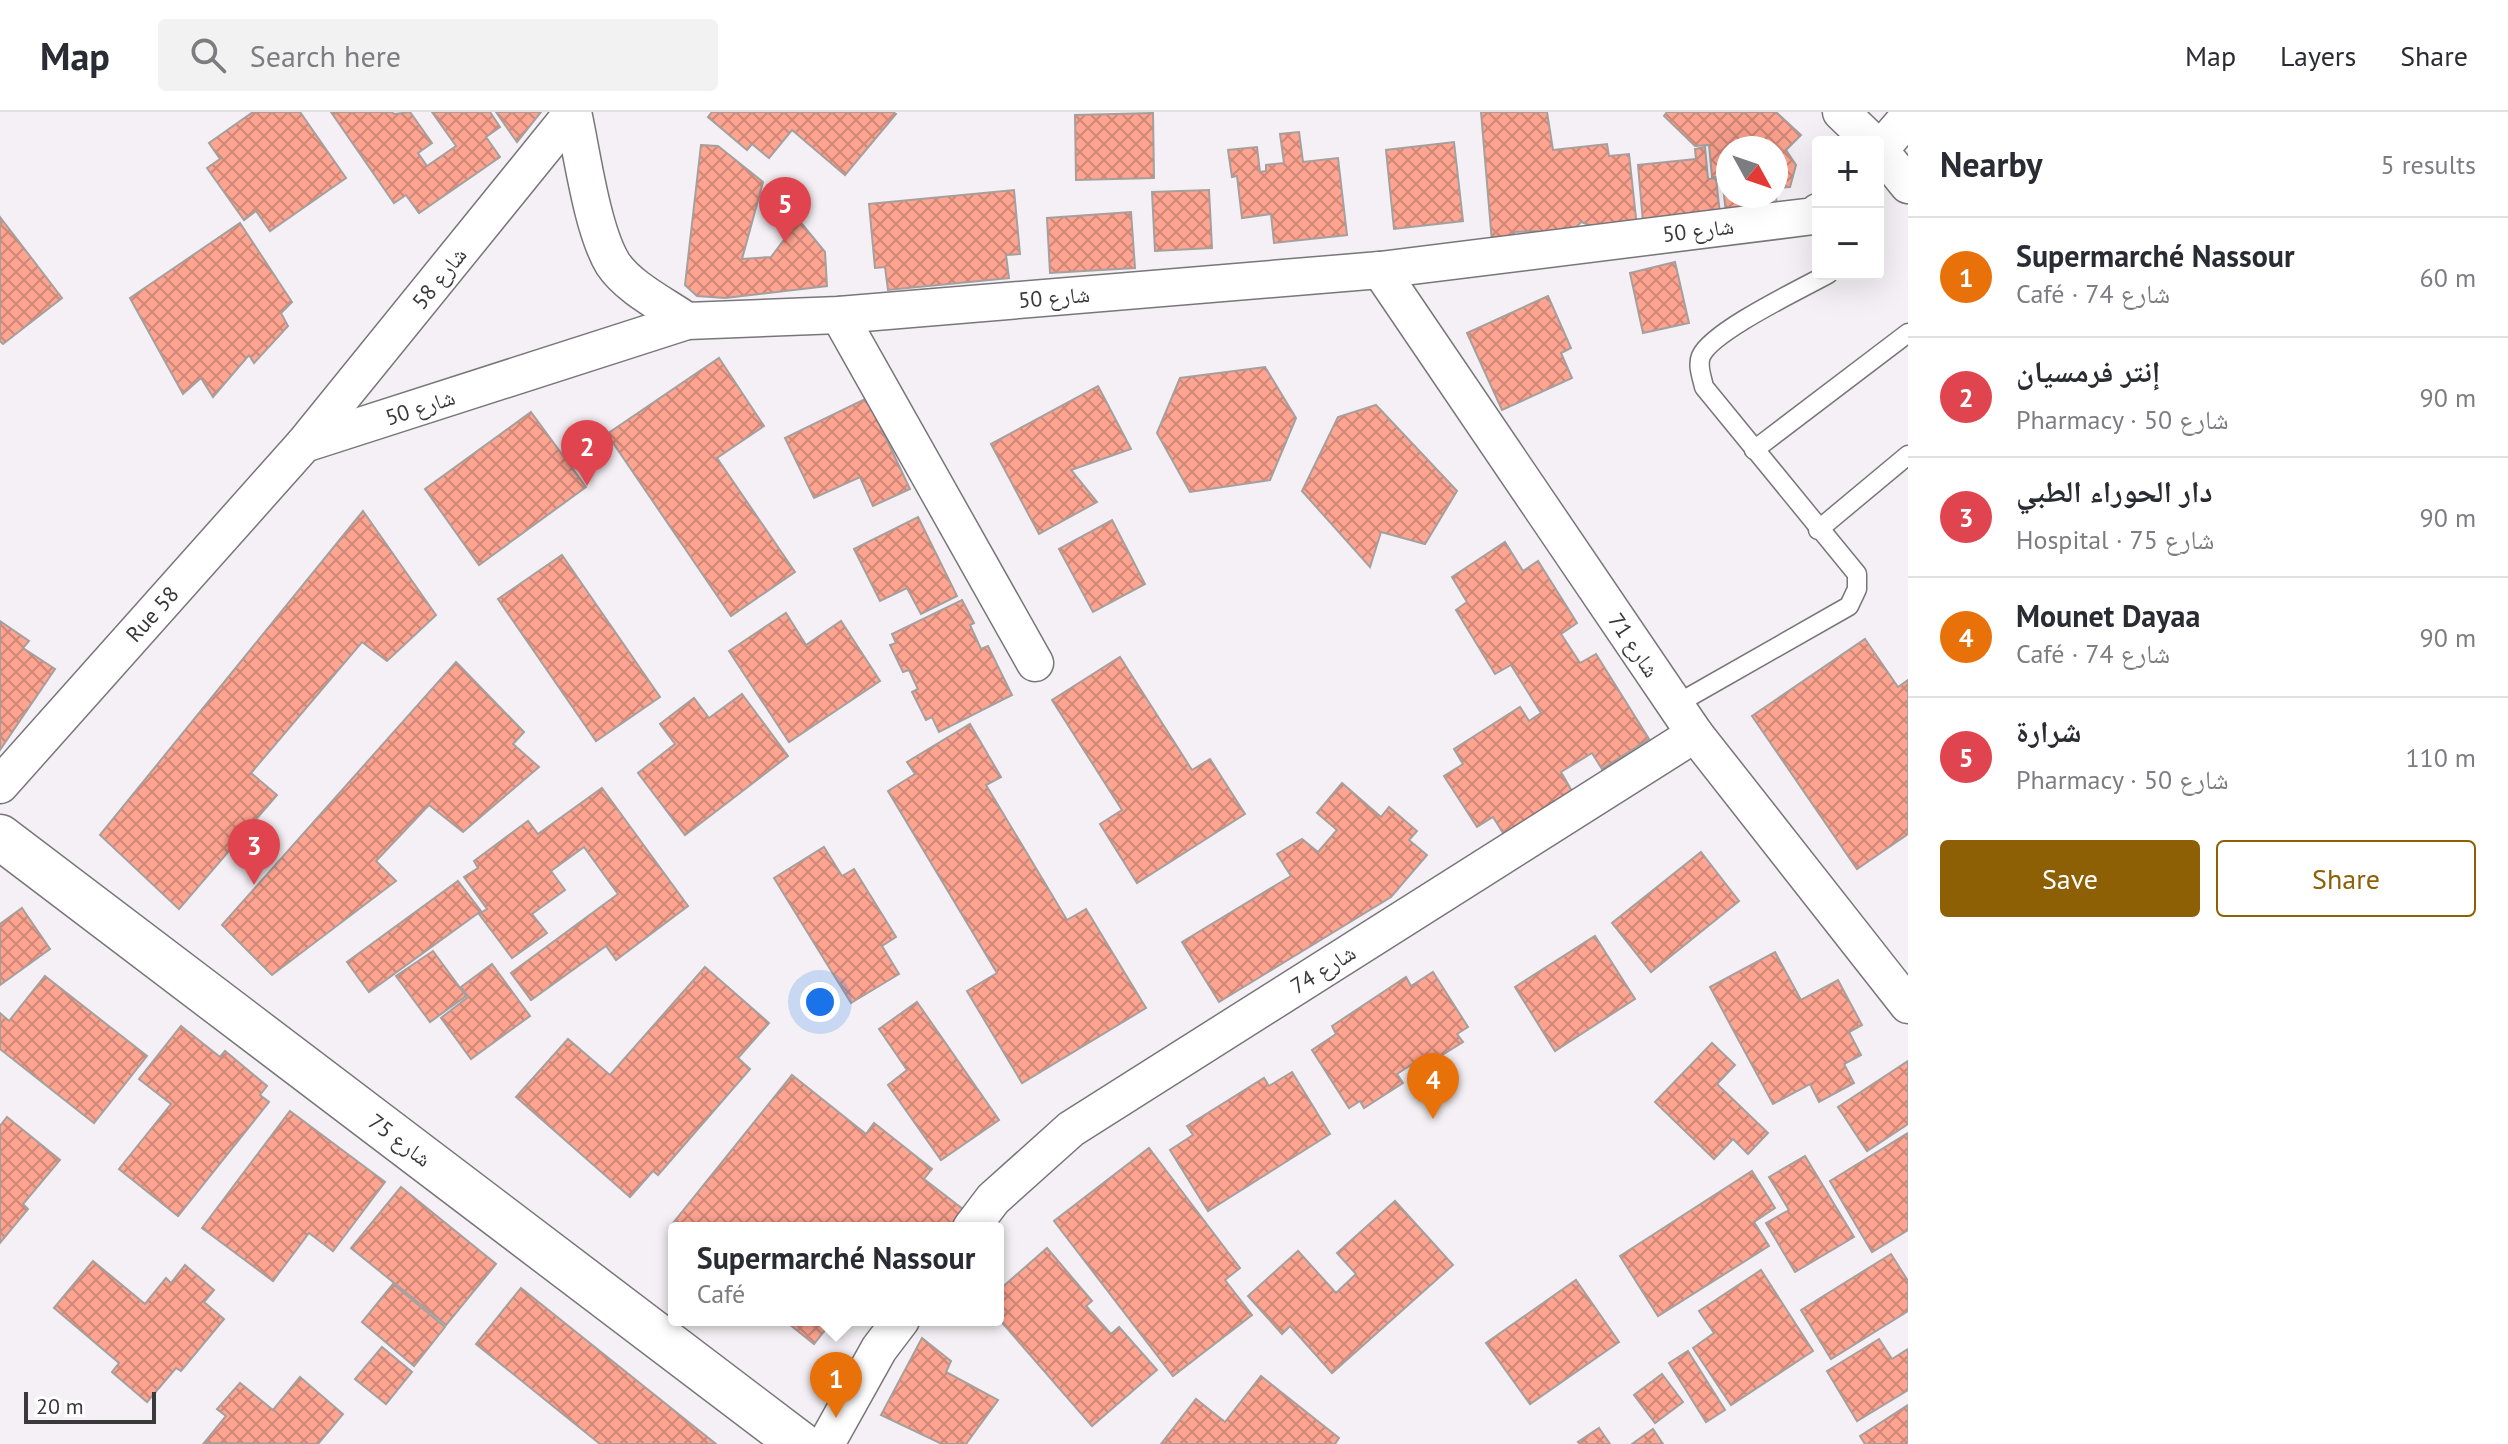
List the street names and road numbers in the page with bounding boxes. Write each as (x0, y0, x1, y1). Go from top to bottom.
street label: شارع 50 (1661, 212, 1735, 248)
street label: شارع 58 (406, 241, 472, 315)
street label: شارع 50 (1017, 280, 1091, 314)
street label: شارع 50 (382, 383, 458, 431)
street label: Rue 58 (120, 580, 184, 648)
street label: شارع 71 (1602, 607, 1666, 683)
street label: شارع 74 (1285, 938, 1361, 1000)
street label: شارع 75 (363, 1107, 437, 1173)

